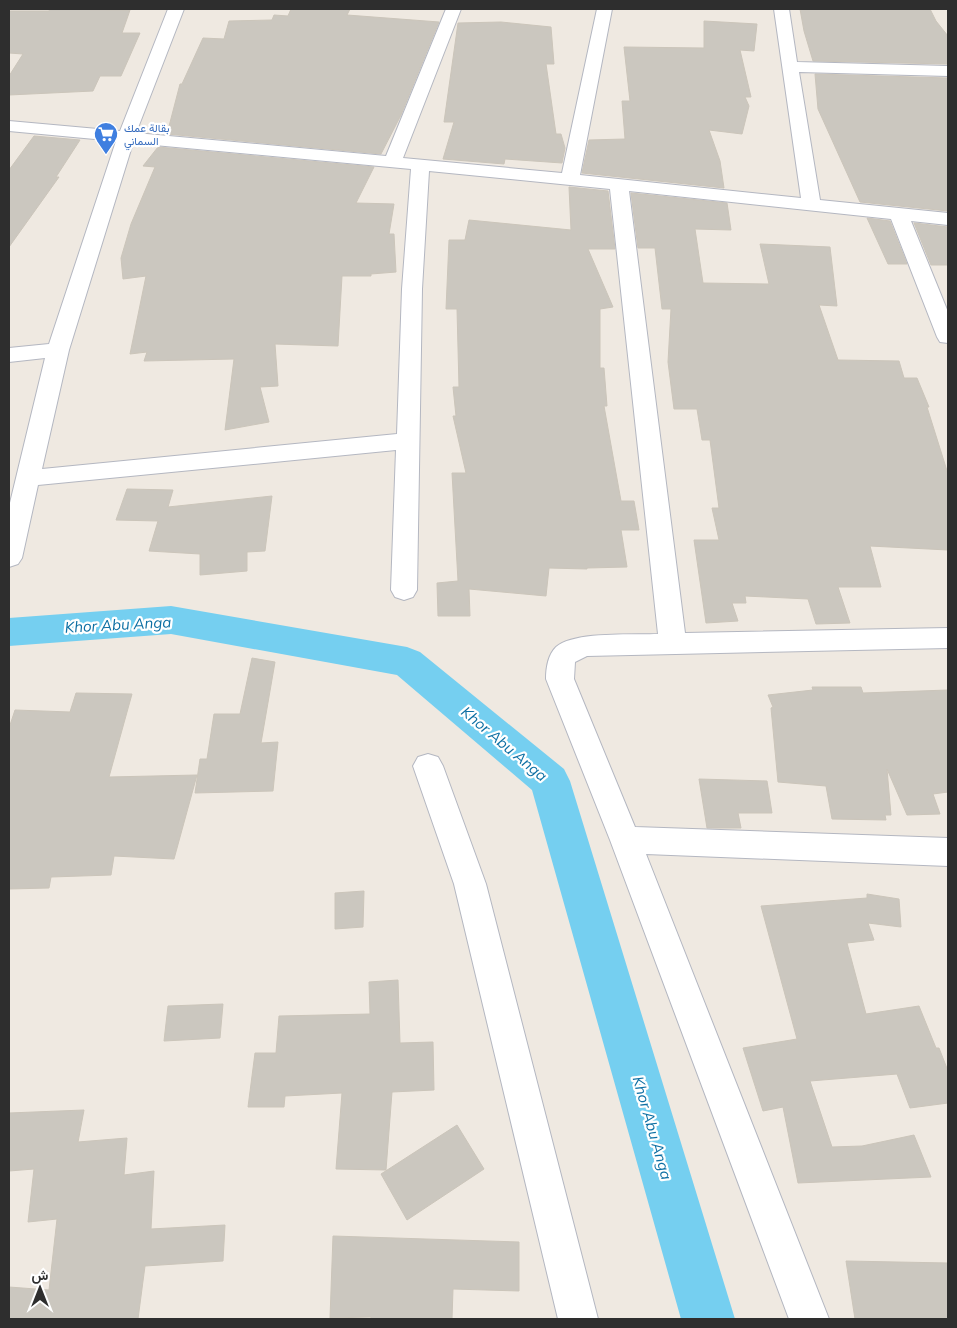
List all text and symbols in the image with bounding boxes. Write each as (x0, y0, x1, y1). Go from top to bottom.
supermarket icon: بقالة عمك السماني (93, 121, 119, 155)
place label: بقالة عمك السماني (124, 121, 169, 151)
water label: Khor Abu Anga (64, 612, 172, 637)
water label: Khor Abu Anga (457, 702, 551, 785)
water label: Khor Abu Anga (629, 1074, 676, 1182)
north arrow (15, 1263, 65, 1313)
text: ش (32, 1266, 49, 1284)

